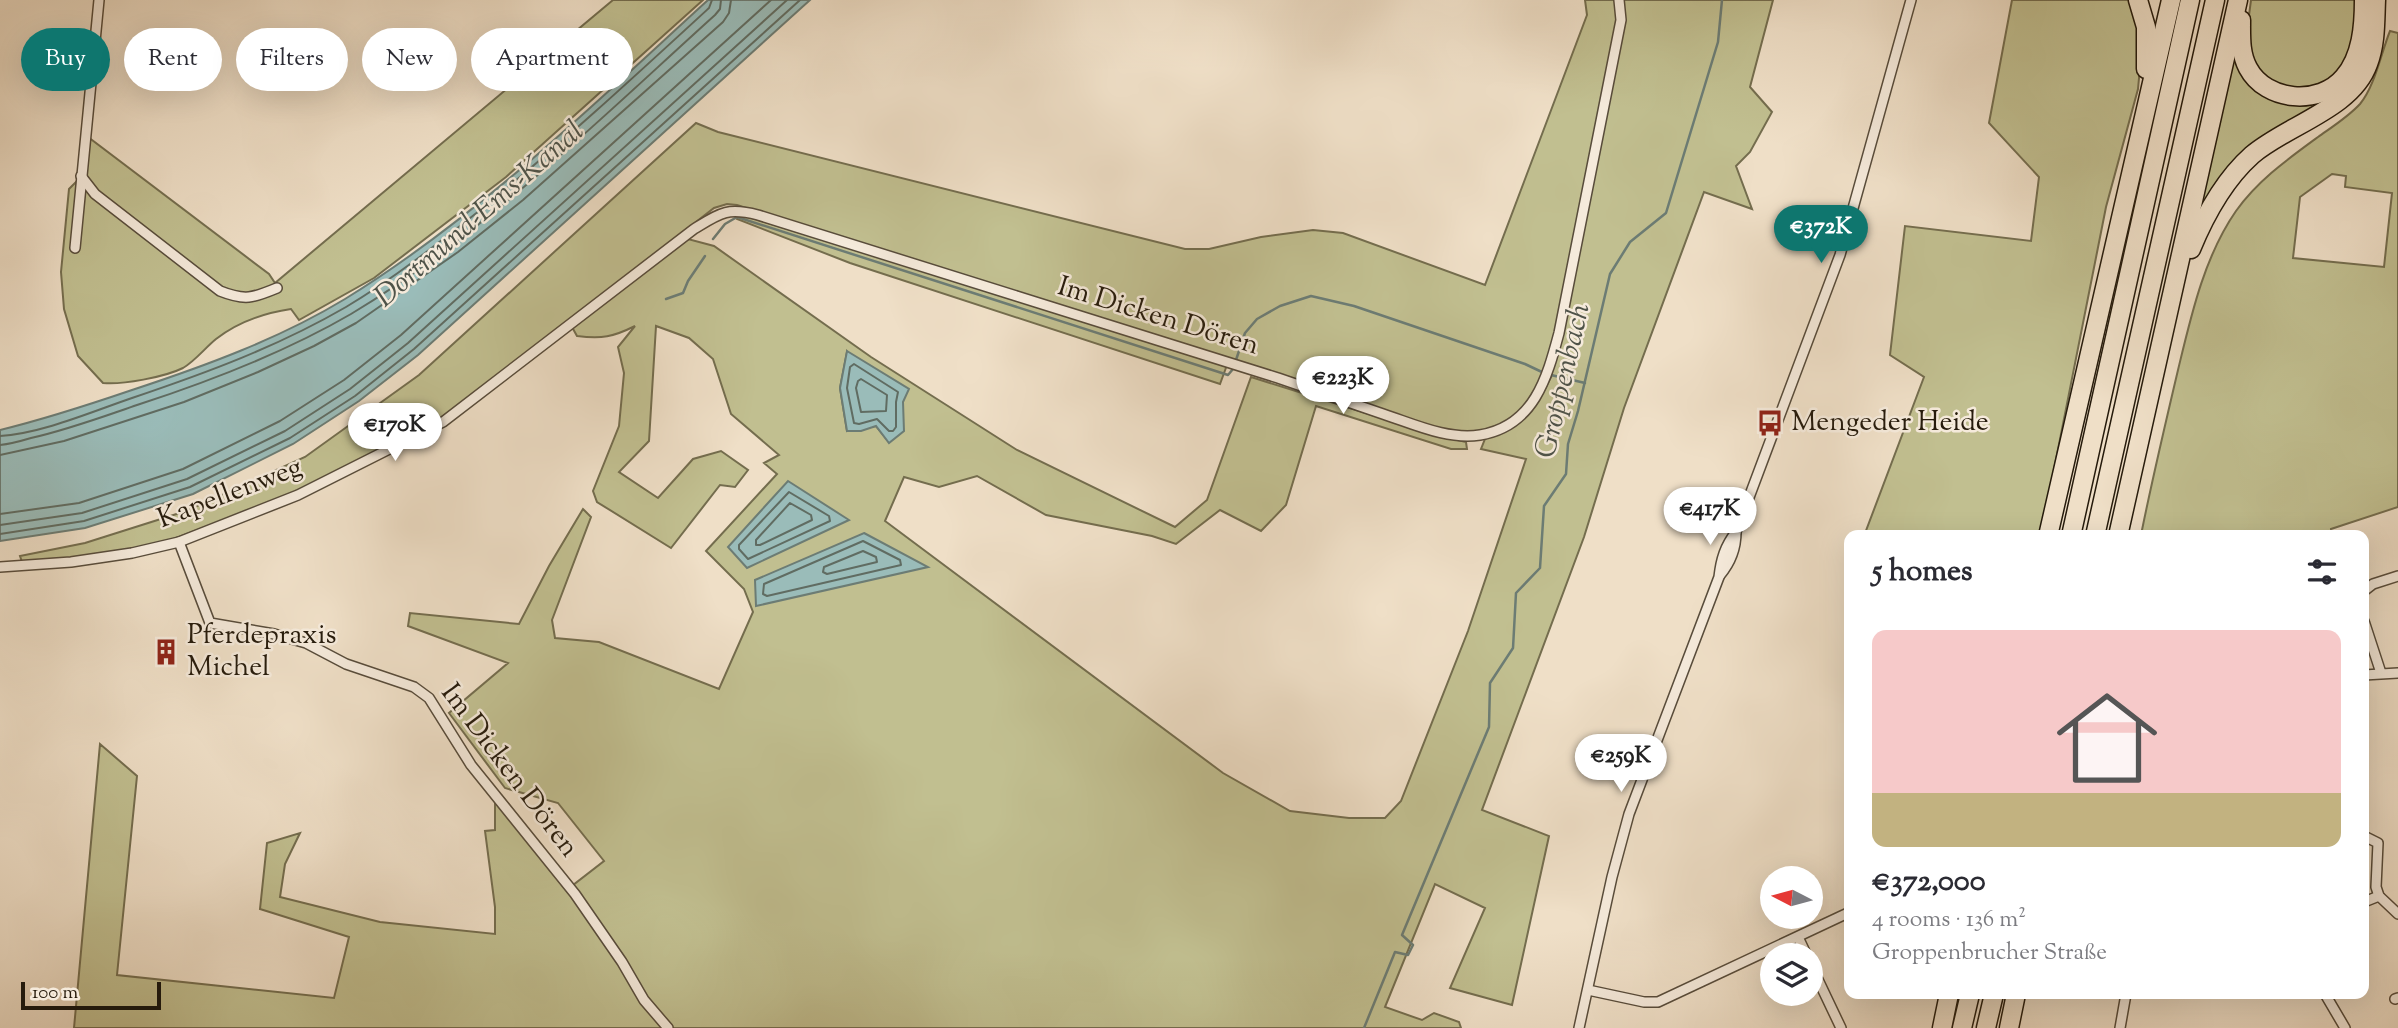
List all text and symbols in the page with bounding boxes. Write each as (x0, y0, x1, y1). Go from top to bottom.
chip: Buy (21, 28, 110, 91)
chip: Rent (124, 28, 222, 91)
chip: Filters (236, 28, 348, 91)
chip: New (362, 28, 457, 91)
chip: Apartment (471, 28, 633, 91)
water label: Dortmund-Ems-Kanal (366, 112, 594, 318)
pin: €372K (1772, 205, 1870, 265)
text: €372K (1790, 211, 1852, 244)
street label: Im Dicken Dören (1052, 267, 1264, 367)
water label: Groppenbach (1525, 299, 1603, 463)
pin: €223K (1294, 356, 1392, 416)
text: €223K (1312, 362, 1374, 395)
place label: Mengeder Heide (1791, 403, 1989, 443)
pin: €170K (346, 404, 444, 463)
bus stop icon: Mengeder Heide (1755, 408, 1785, 438)
text: €170K (364, 409, 426, 442)
street label: Kapellenweg (152, 448, 308, 540)
pin: €417K (1661, 488, 1759, 547)
text: €417K (1680, 493, 1740, 526)
text: 5 homes (1872, 551, 1973, 594)
icon: filters (2303, 553, 2341, 591)
place label: Pferdepraxis Michel (187, 616, 337, 688)
building icon: Pferdepraxis Michel (151, 637, 181, 667)
icon: home (2044, 675, 2170, 801)
street label: Im Dicken Dören (430, 676, 588, 866)
pin: €259K (1572, 734, 1670, 794)
text: €259K (1591, 740, 1651, 773)
text: €372,000 (1872, 861, 1986, 904)
north arrow (1760, 866, 1824, 929)
map controls (1760, 866, 1823, 1006)
text: 4 rooms · 136 m² (1872, 904, 2026, 937)
text: Groppenbrucher Straße (1872, 937, 2107, 970)
button: layers (1760, 943, 1823, 1006)
scale bar (21, 979, 161, 1011)
text: 100 m (32, 980, 78, 1007)

